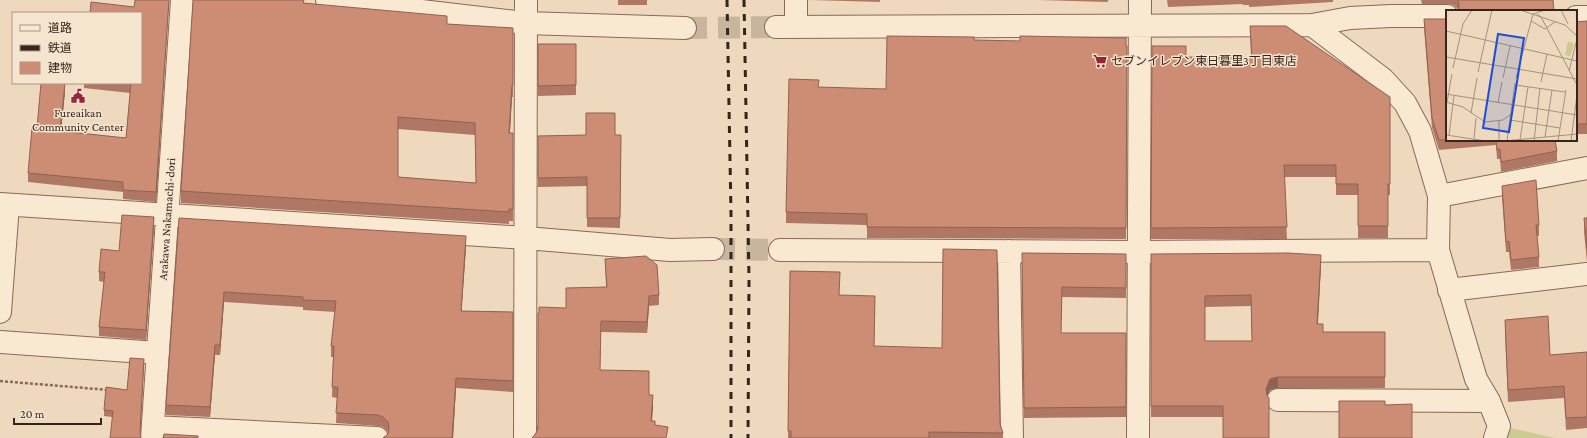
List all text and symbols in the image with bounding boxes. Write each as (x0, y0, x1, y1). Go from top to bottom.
inset map (1446, 10, 1577, 141)
legend (12, 12, 142, 84)
text: 道路 (48, 21, 72, 35)
text: 鉄道 (48, 41, 72, 55)
supermarket icon: セブンイレブン東日暮里3丁目東店 (1092, 53, 1108, 69)
place label: セブンイレブン東日暮里3丁目東店 (1111, 54, 1297, 68)
text: 建物 (48, 61, 72, 75)
public building icon: Fureaikan Community Center (70, 88, 86, 104)
place label: Fureaikan Community Center (32, 106, 125, 134)
street label: Arakawa Nakamachi-dori (156, 157, 178, 281)
scale bar (14, 400, 101, 426)
text: 20 m (20, 407, 45, 421)

